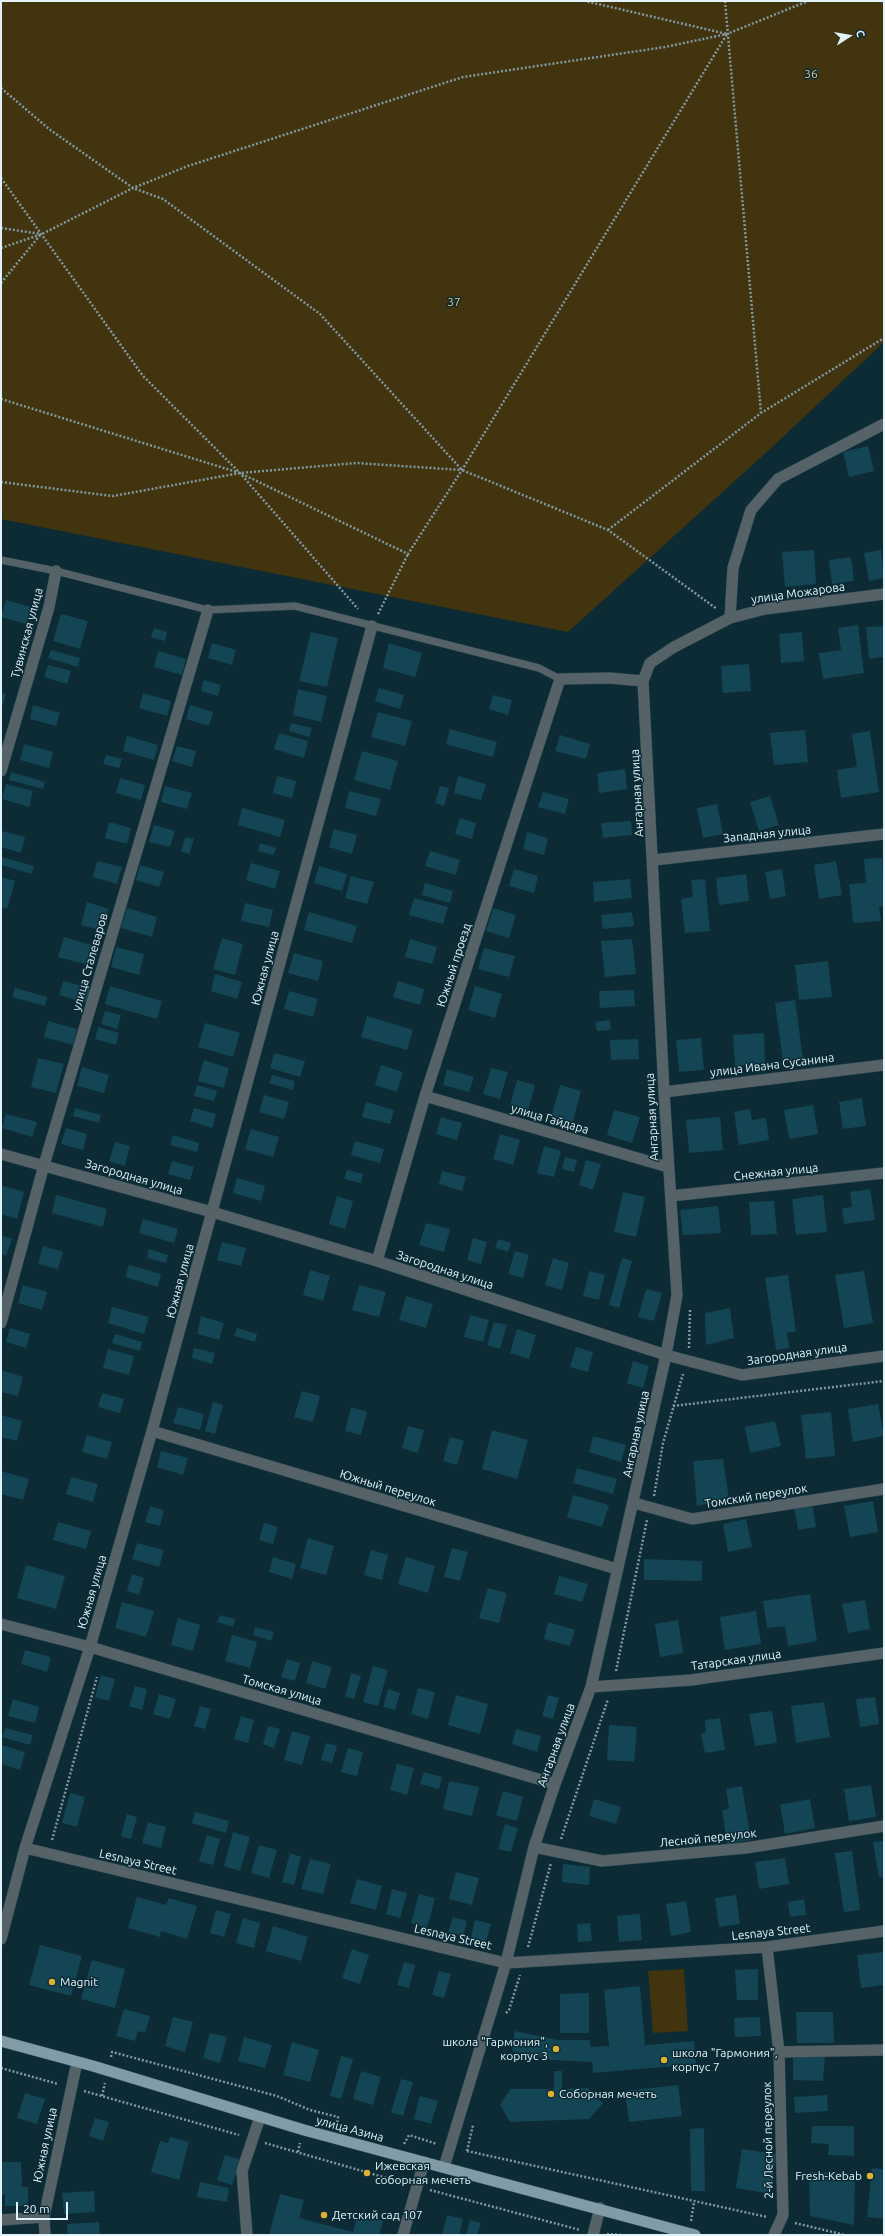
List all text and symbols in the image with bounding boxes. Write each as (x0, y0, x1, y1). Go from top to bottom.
north arrow (829, 16, 869, 56)
text: С (854, 29, 867, 38)
park label: 36 (804, 67, 818, 81)
park label: 37 (447, 295, 461, 309)
street label: улица Можарова (750, 579, 846, 607)
street label: Тувинская улица (8, 586, 46, 680)
street label: Ангарная улица (628, 749, 646, 837)
street label: Западная улица (722, 822, 812, 846)
street label: улица Сталеваров (69, 911, 111, 1013)
street label: Южный проезд (434, 921, 474, 1009)
street label: Южная улица (248, 929, 282, 1007)
street label: улица Ивана Сусанина (709, 1050, 835, 1080)
street label: Ангарная улица (643, 1073, 661, 1161)
street label: улица Гайдара (509, 1101, 591, 1137)
street label: Загородная улица (83, 1156, 185, 1198)
street label: Снежная улица (733, 1160, 819, 1184)
street label: Южная улица (163, 1242, 197, 1320)
street label: Загородная улица (395, 1248, 495, 1292)
street label: Загородная улица (746, 1340, 848, 1368)
street label: Ангарная улица (620, 1389, 652, 1479)
street label: Южный переулок (338, 1467, 438, 1509)
street label: Томский переулок (704, 1481, 808, 1511)
street label: Южная улица (75, 1553, 109, 1631)
street label: Татарская улица (690, 1647, 782, 1673)
street label: Томская улица (241, 1672, 323, 1708)
street label: Ангарная улица (534, 1701, 578, 1789)
street label: Лесной переулок (659, 1826, 757, 1850)
street label: Lesnaya Street (98, 1846, 178, 1878)
street label: Lesnaya Street (413, 1921, 493, 1953)
street label: Lesnaya Street (731, 1921, 811, 1943)
place label: Magnit (60, 1975, 98, 1989)
marker: Magnit (47, 1977, 57, 1987)
place label: школа "Гармония", корпус 3 (442, 2035, 548, 2063)
marker: школа "Гармония", корпус 3 (551, 2044, 561, 2054)
place label: школа "Гармония", корпус 7 (672, 2046, 778, 2074)
marker: школа "Гармония", корпус 7 (659, 2055, 669, 2065)
street label: 2-й Лесной переулок (760, 2081, 776, 2199)
place label: Соборная мечеть (559, 2087, 657, 2101)
marker: Соборная мечеть (546, 2089, 556, 2099)
street label: Южная улица (30, 2106, 60, 2184)
street label: улица Азина (315, 2113, 385, 2145)
place label: Ижевская соборная мечеть (375, 2159, 471, 2187)
marker: Ижевская соборная мечеть (362, 2168, 372, 2178)
place label: Fresh-Kebab (795, 2169, 862, 2183)
marker: Fresh-Kebab (865, 2171, 875, 2181)
scale bar (18, 2194, 70, 2220)
text: 20 m (23, 2202, 50, 2215)
place label: Детский сад 107 (332, 2208, 423, 2222)
marker: Детский сад 107 (319, 2210, 329, 2220)

